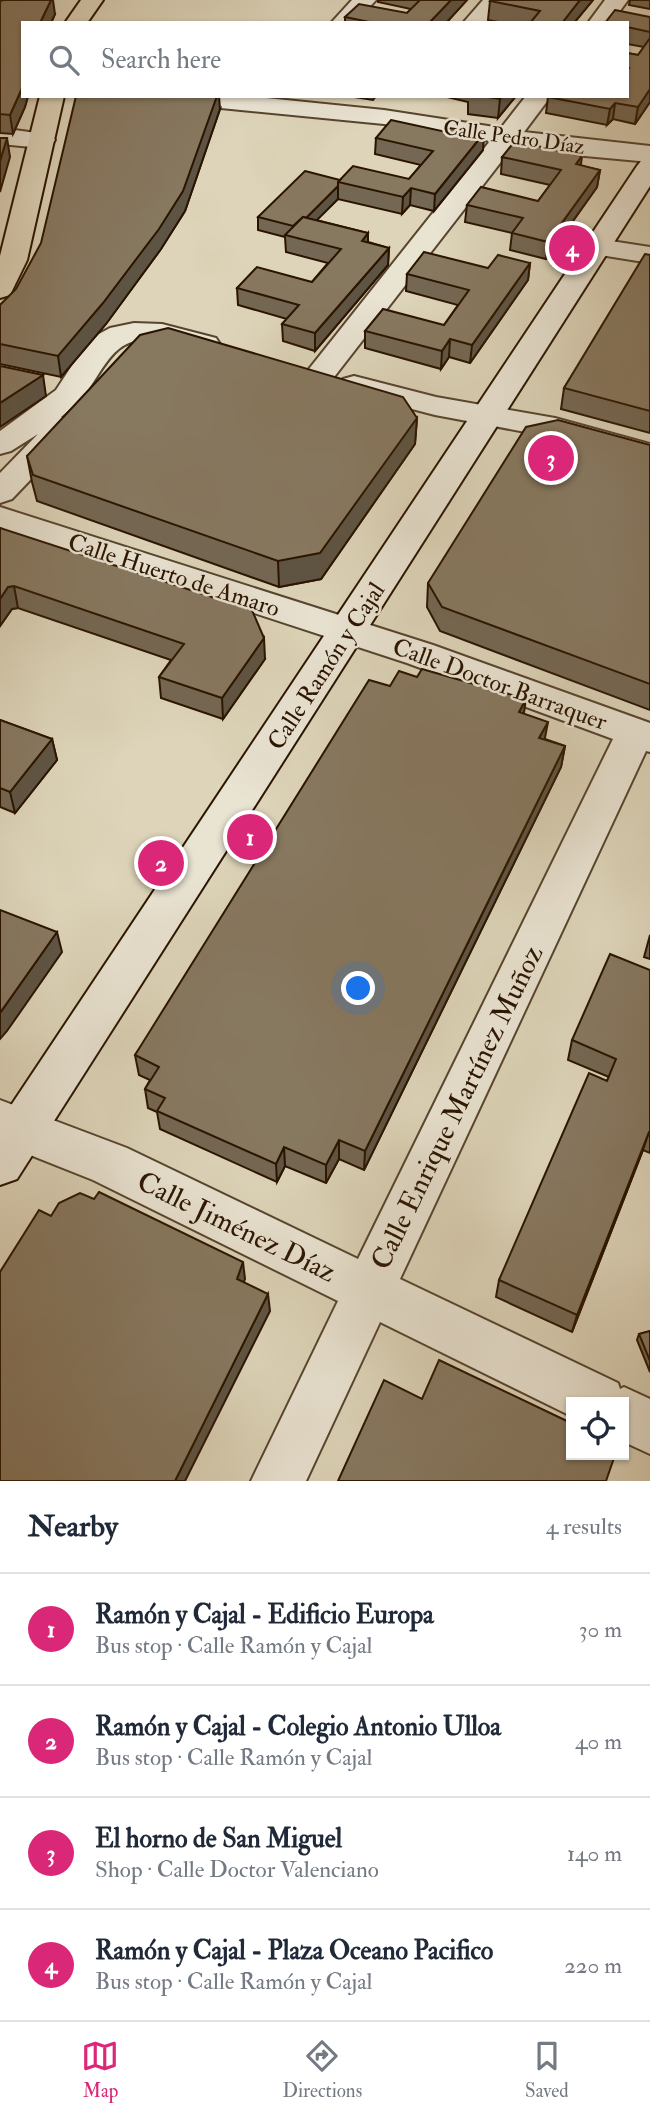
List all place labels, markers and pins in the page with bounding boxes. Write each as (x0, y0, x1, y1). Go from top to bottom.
pin: 4 (549, 222, 595, 274)
pin: 3 (528, 432, 574, 484)
pin: 1 (227, 811, 273, 863)
pin: 2 (138, 837, 184, 889)

